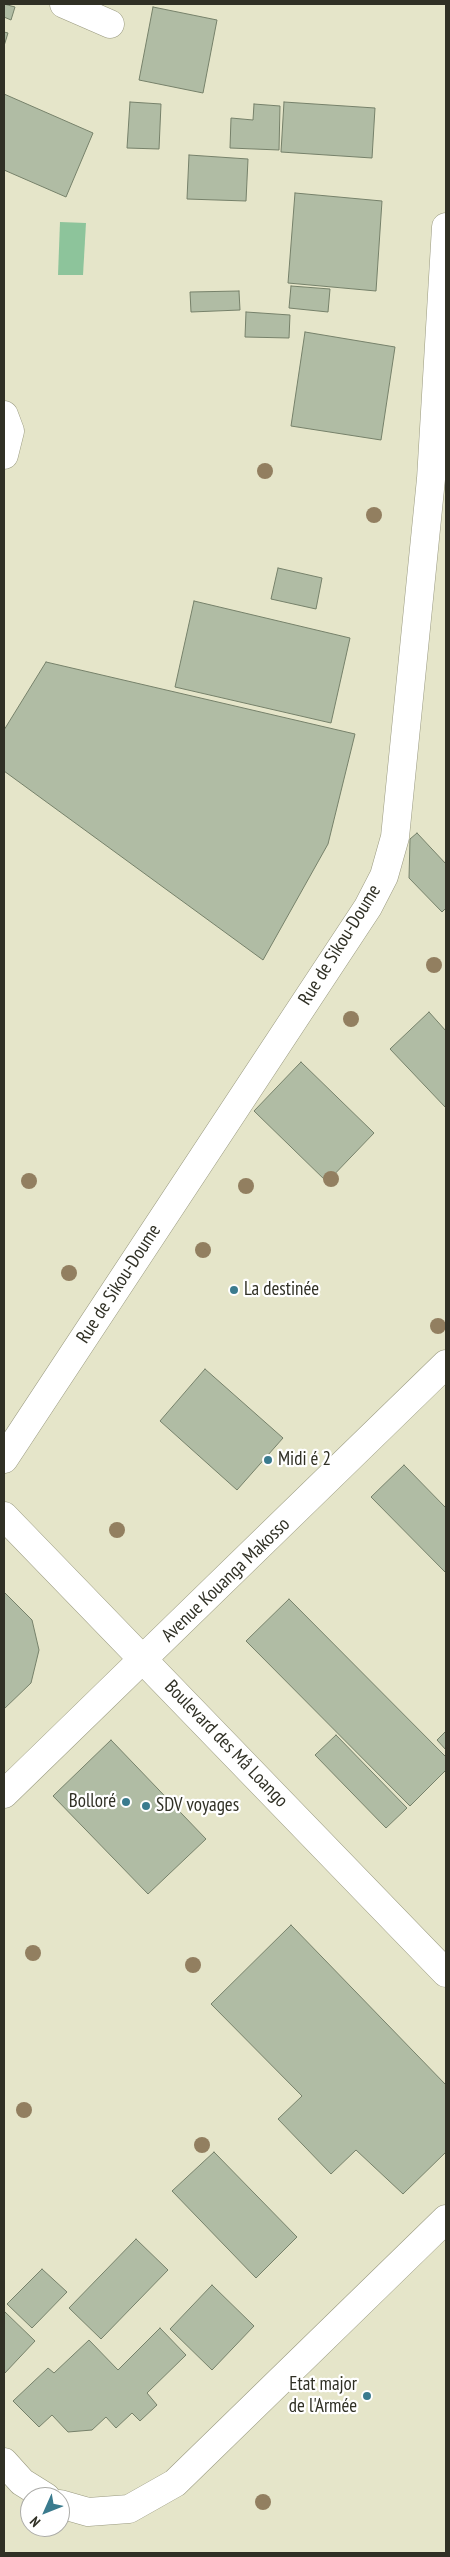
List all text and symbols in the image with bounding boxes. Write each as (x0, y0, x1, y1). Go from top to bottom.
street label: Rue de Sikou-Doume (294, 881, 386, 1009)
street label: Rue de Sikou-Doume (72, 1220, 166, 1348)
place label: La destinée (244, 1279, 319, 1301)
marker: La destinée (228, 1284, 240, 1296)
place label: Midi é 2 (278, 1449, 331, 1471)
marker: Midi é 2 (262, 1454, 274, 1466)
street label: Avenue Kouanga Makosso (157, 1513, 295, 1647)
street label: Boulevard des Mâ Loango (160, 1676, 292, 1812)
place label: Bolloré (69, 1791, 116, 1813)
place label: SDV voyages (156, 1795, 239, 1817)
marker: Bolloré (120, 1796, 132, 1808)
marker: SDV voyages (140, 1800, 152, 1812)
place label: Etat major de l'Armée (289, 2374, 357, 2418)
marker: Etat major de l'Armée (361, 2390, 373, 2402)
north arrow (20, 2487, 70, 2537)
text: N (26, 2513, 44, 2531)

